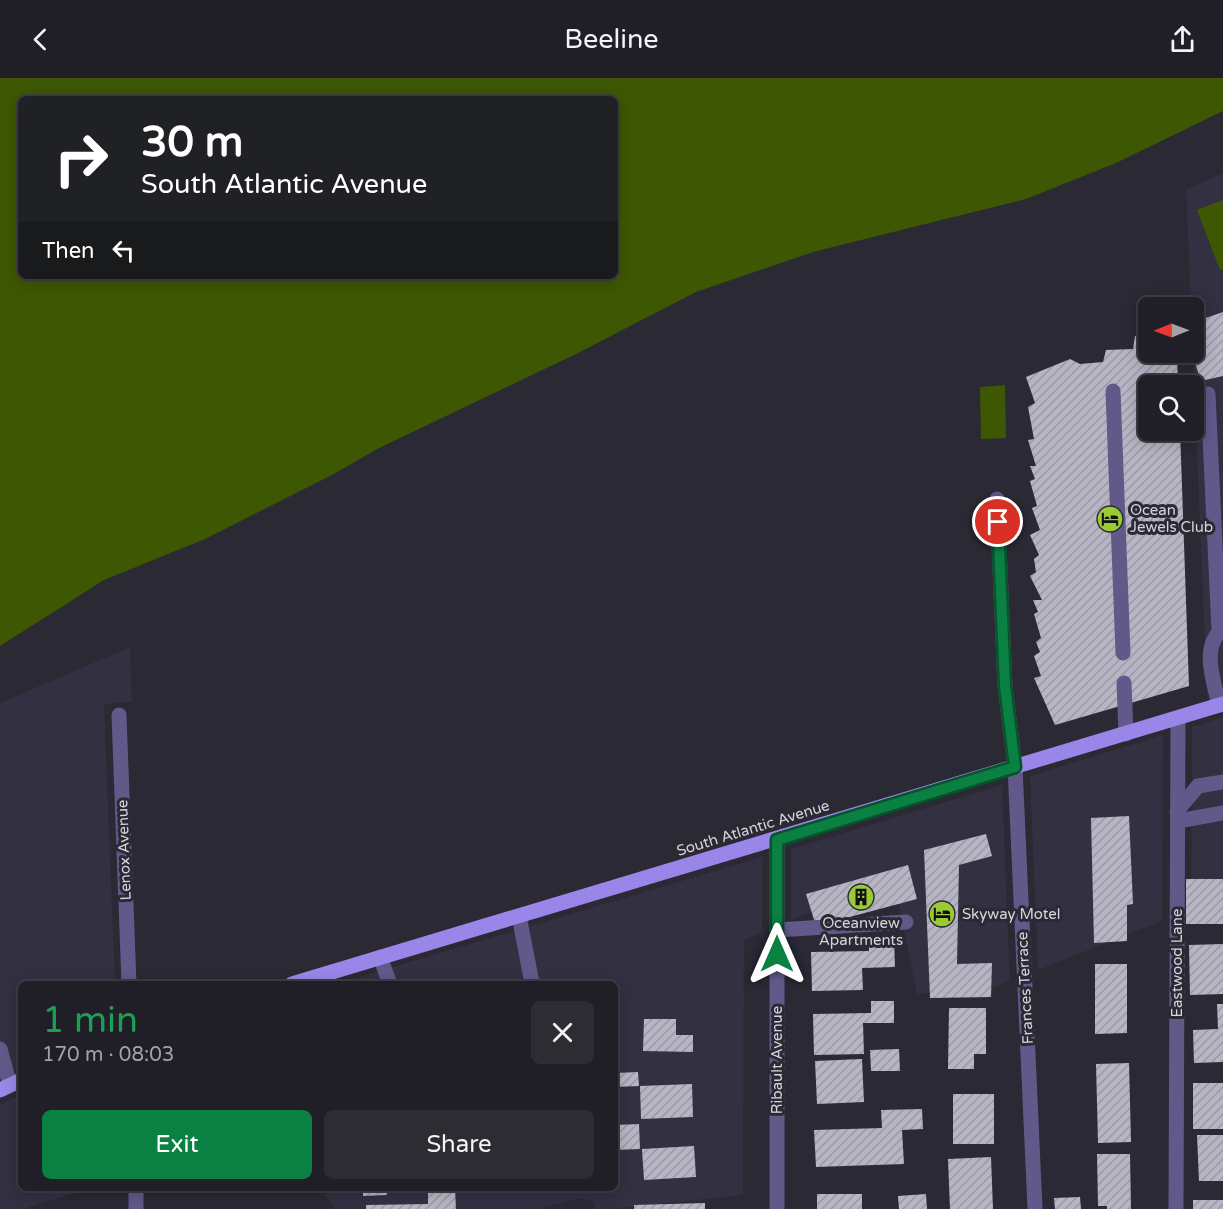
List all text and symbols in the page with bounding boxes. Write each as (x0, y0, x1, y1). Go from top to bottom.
icon: back (24, 23, 57, 56)
text: Beeline (564, 23, 659, 56)
icon: share (1166, 23, 1199, 56)
text: 30 m (141, 117, 243, 168)
icon: right (42, 120, 120, 198)
text: South Atlantic Avenue (141, 168, 427, 201)
icon: left (107, 234, 140, 267)
text: Then (42, 238, 95, 264)
north arrow (1138, 297, 1204, 363)
map controls (1138, 297, 1204, 441)
button: search (1138, 375, 1204, 441)
pin (972, 496, 1023, 547)
place label: Ocean Jewels Club (1130, 501, 1213, 536)
hotel icon: Ocean Jewels Club (1095, 504, 1125, 534)
icon: arrive (981, 505, 1014, 538)
street label: South Atlantic Avenue (674, 796, 832, 860)
street label: Lenox Avenue (113, 799, 135, 901)
building icon: Oceanview Apartments (846, 882, 876, 912)
hotel icon: Skyway Motel (927, 899, 957, 929)
place label: Skyway Motel (962, 905, 1061, 923)
street label: Eastwood Lane (1168, 909, 1186, 1017)
place label: Oceanview Apartments (819, 914, 903, 949)
position arrow (745, 922, 809, 986)
street label: Frances Terrace (1013, 931, 1037, 1045)
text: 1 min (42, 999, 138, 1042)
button: close (531, 1001, 594, 1064)
street label: Ribault Avenue (768, 1006, 786, 1114)
text: 170 m · 08:03 (42, 1043, 174, 1067)
button: Exit (42, 1110, 312, 1179)
button: Share (324, 1110, 594, 1179)

